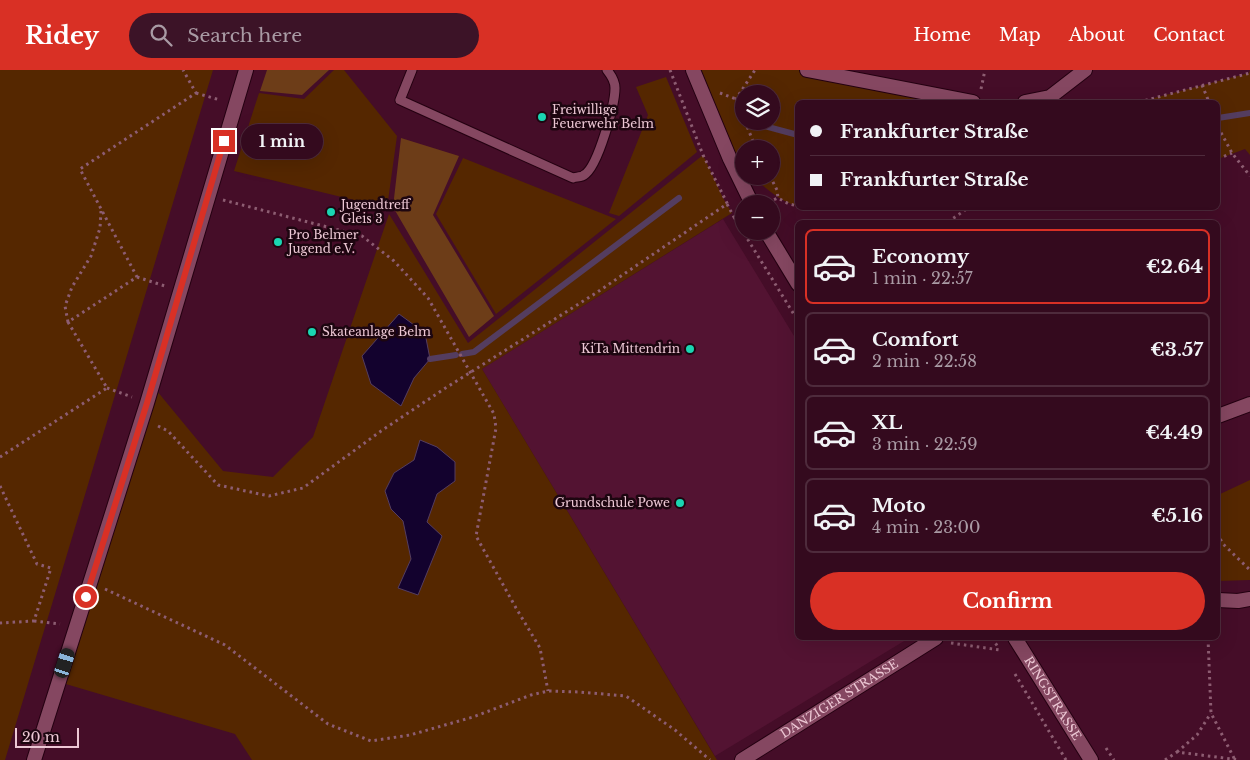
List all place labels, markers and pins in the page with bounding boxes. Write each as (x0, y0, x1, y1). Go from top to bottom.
place label: Freiwillige Feuerwehr Belm (552, 102, 654, 131)
marker: Freiwillige Feuerwehr Belm (536, 111, 548, 123)
place label: Jugendtreff Gleis 3 (339, 197, 411, 226)
marker: Jugendtreff Gleis 3 (325, 206, 337, 218)
place label: Pro Belmer Jugend e.V. (286, 227, 359, 256)
marker: Pro Belmer Jugend e.V. (272, 236, 284, 248)
place label: Skateanlage Belm (322, 324, 431, 339)
marker: Skateanlage Belm (306, 326, 318, 338)
place label: KiTa Mittendrin (581, 341, 680, 356)
marker: KiTa Mittendrin (684, 343, 696, 355)
place label: Grundschule Powe (555, 495, 670, 510)
marker: Grundschule Powe (674, 497, 686, 509)

